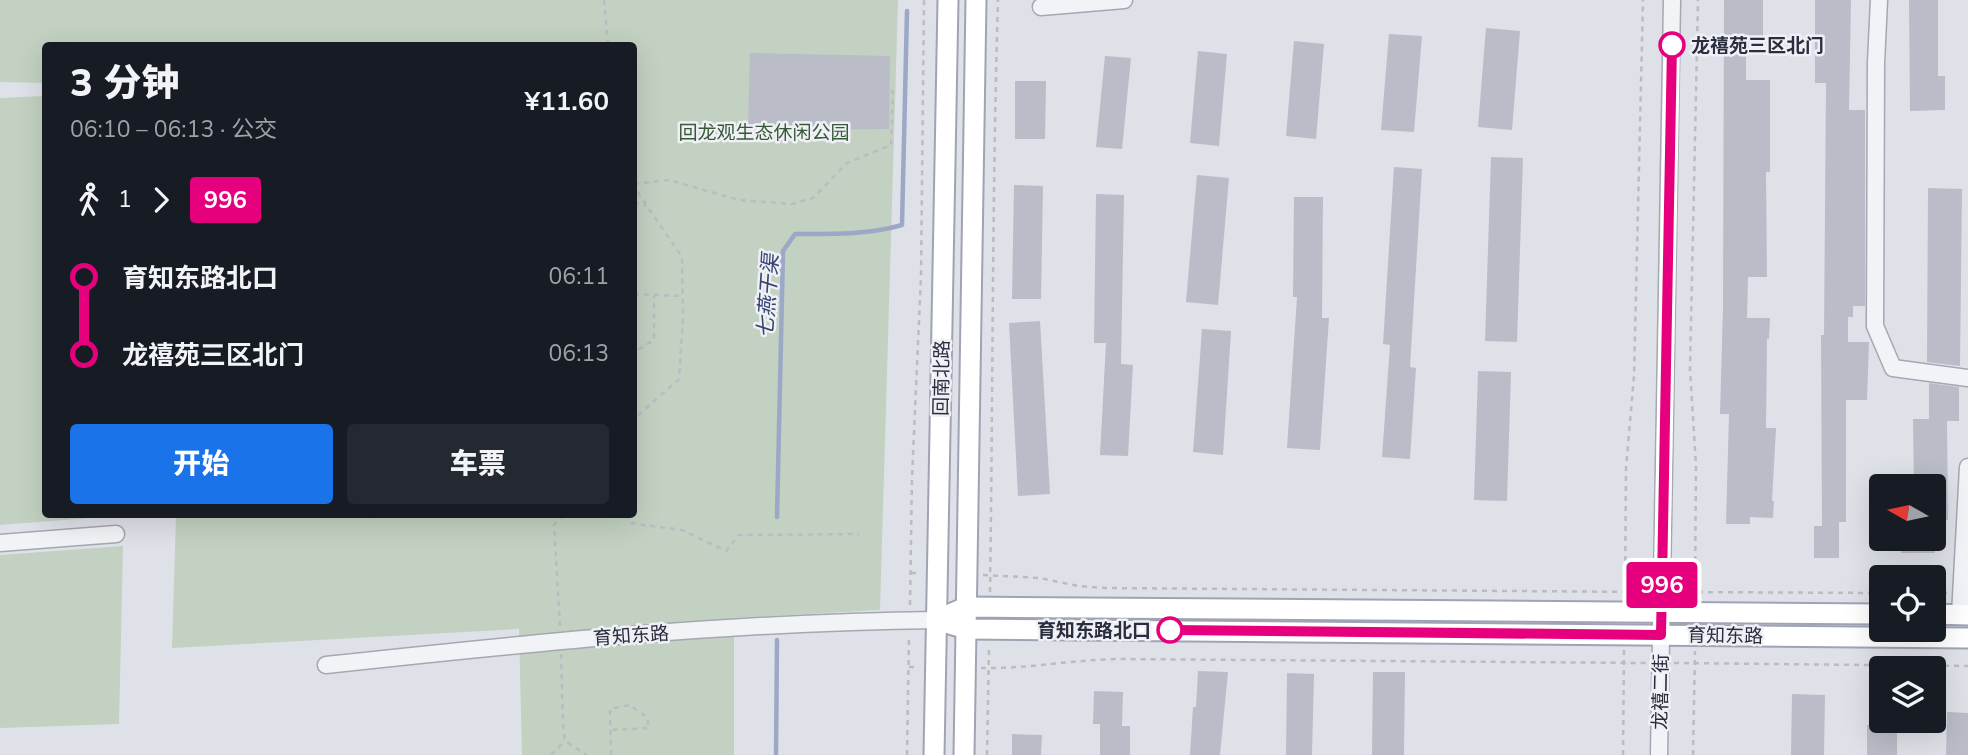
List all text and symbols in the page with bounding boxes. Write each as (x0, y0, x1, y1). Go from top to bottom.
marker: 龙禧苑三区北门 (1659, 32, 1685, 58)
place label: 龙禧苑三区北门 (1691, 33, 1824, 59)
text: 3 分钟 (70, 58, 179, 109)
text: ¥11.60 (525, 84, 609, 119)
text: 06:10 – 06:13 · 公交 (70, 114, 277, 145)
park label: 回龙观生态休闲公园 (678, 120, 850, 146)
icon: walk (70, 181, 108, 219)
icon: forward (142, 181, 180, 219)
text: 1 (118, 184, 132, 215)
text: 996 (204, 184, 247, 216)
water label: 七燕干渠 (751, 250, 785, 339)
text: 育知东路北口 (122, 261, 278, 296)
text: 06:11 (549, 261, 609, 292)
text: 龙禧苑三区北门 (122, 338, 304, 373)
text: 06:13 (549, 338, 609, 369)
street label: 回南北路 (928, 340, 956, 416)
button: 开始 (70, 424, 333, 504)
button: 车票 (347, 424, 609, 504)
north arrow (1869, 474, 1946, 551)
map controls (1869, 474, 1946, 733)
line badge: 996 (1622, 562, 1702, 608)
button: locate (1869, 565, 1946, 642)
text: 996 (1640, 569, 1684, 601)
marker: 育知东路北口 (1157, 617, 1183, 643)
place label: 育知东路北口 (1037, 618, 1151, 644)
street label: 育知东路 (592, 620, 670, 652)
street label: 育知东路 (1687, 622, 1763, 650)
street label: 龙禧二街 (1647, 654, 1675, 730)
button: layers (1869, 656, 1946, 733)

